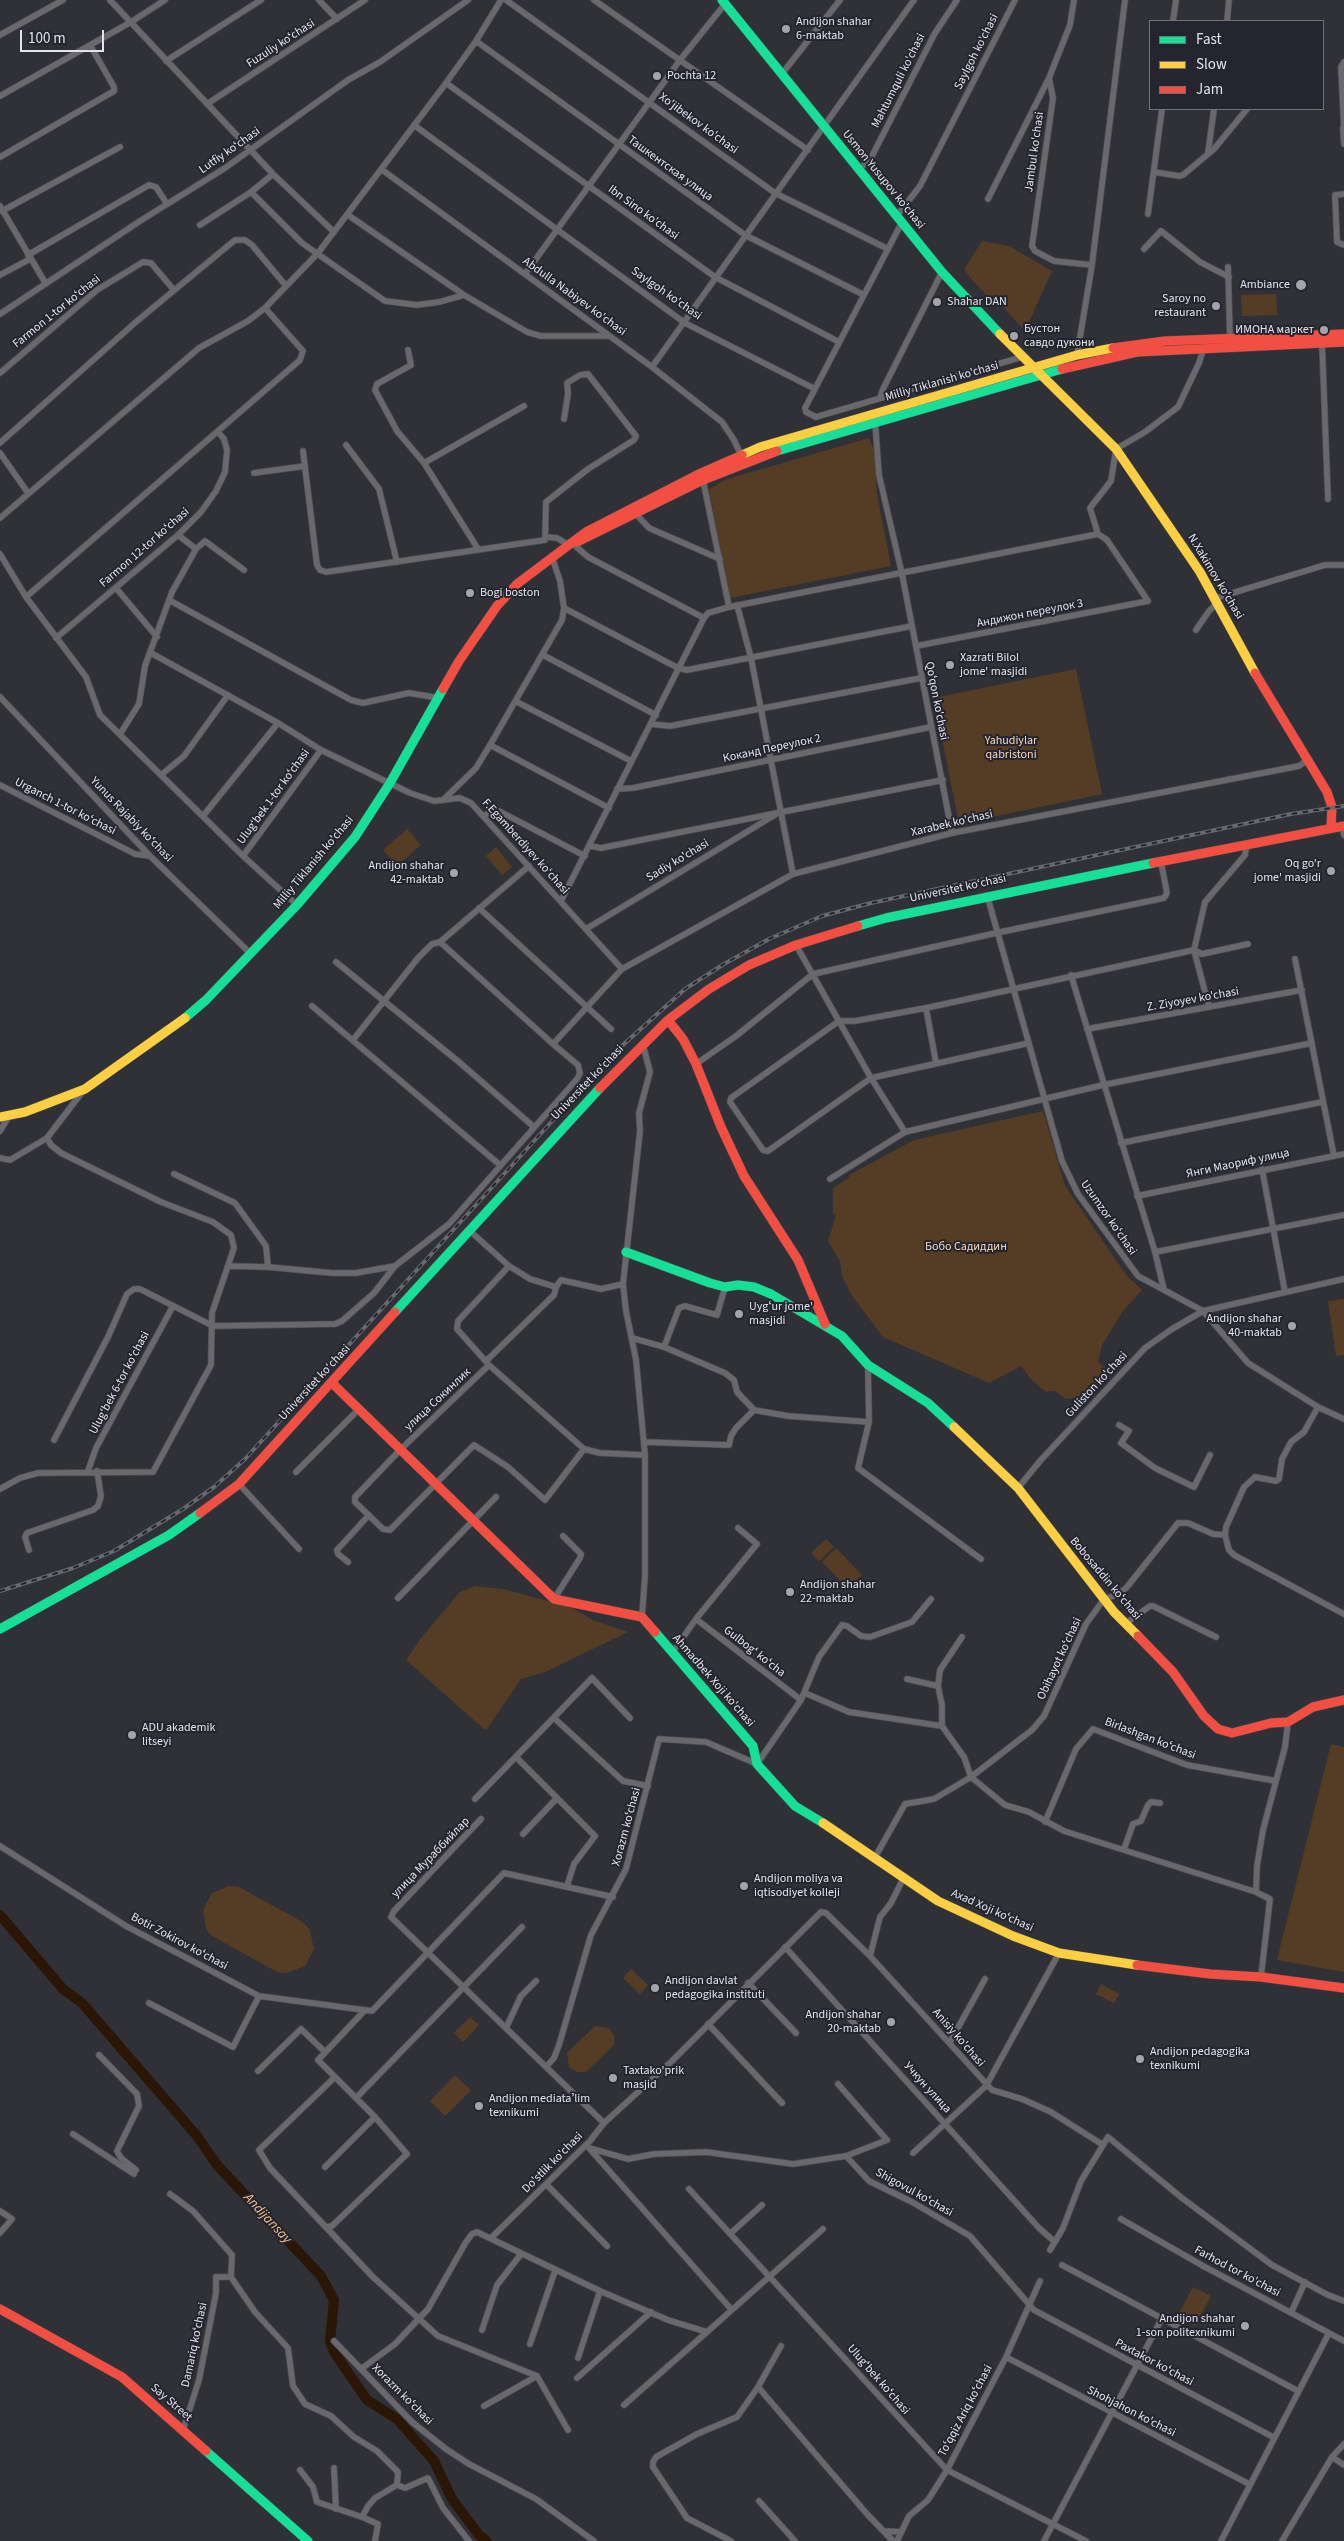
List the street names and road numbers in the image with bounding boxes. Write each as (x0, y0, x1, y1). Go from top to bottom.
street label: Saylgoh ko'chasi (952, 12, 1002, 92)
street label: Fuzuliy koʻchasi (244, 17, 318, 71)
street label: Mahtumquli ko'chasi (869, 31, 929, 131)
street label: Xo'jibekov ko'chasi (656, 90, 740, 158)
street label: Jambul ko'chasi (1022, 111, 1048, 193)
street label: Lutfiy koʻchasi (197, 125, 263, 177)
street label: Usmon Yusupov ko'chasi (839, 128, 927, 232)
street label: Ташкентская улица (625, 133, 715, 205)
street label: Ibn Sino ko'chasi (605, 182, 681, 244)
street label: Abdulla Nabiyev ko'chasi (519, 255, 629, 339)
street label: Saylgoh ko'chasi (628, 264, 704, 324)
street label: Farmon 1-tor koʻchasi (10, 272, 104, 352)
street label: Milliy Tiklanish ko'chasi (884, 359, 1000, 405)
street label: Farmon 12-tor koʻchasi (97, 505, 193, 591)
street label: N.Xakimov koʻchasi (1184, 532, 1246, 622)
street label: Андижон переулок 3 (976, 597, 1084, 631)
street label: Qoʻqon ko'chasi (921, 661, 951, 741)
street label: Коканд Πереулок 2 (722, 732, 822, 766)
street label: Ulug‘bek 1-tor koʻchasi (235, 746, 313, 848)
street label: Urganch 1-tor koʻchasi (12, 775, 118, 839)
street label: Yunus Rajabiy koʻchasi (87, 775, 175, 865)
street label: F.Egamberdiyev kо‘chasi (478, 796, 572, 898)
street label: Xarabek ko'chasi (910, 808, 994, 840)
street label: Milliy Tiklanish ko'chasi (271, 813, 357, 913)
street label: Sadiy ko'chasi (644, 837, 712, 885)
street label: Universitet kо‘chasi (908, 872, 1008, 906)
street label: Z. Ziyoyev ko'chasi (1146, 985, 1240, 1015)
street label: Universitet kо‘chasi (549, 1043, 627, 1123)
street label: Янги Маориф улица (1185, 1146, 1291, 1182)
street label: Uzumzor koʻchasi (1077, 1178, 1139, 1258)
street label: Ulug‘bek 6-tor koʻchasi (87, 1329, 153, 1437)
street label: Universitet kо‘chasi (276, 1342, 354, 1424)
street label: Guliston ko'chasi (1063, 1349, 1131, 1421)
street label: улица Сокинлик (402, 1365, 474, 1435)
street label: Bobosaddin koʻchasi (1066, 1535, 1144, 1623)
street label: Obihayot koʻchasi (1035, 1616, 1085, 1702)
street label: Gulbogʻ koʻcha (720, 1623, 788, 1681)
street label: Ahmadbek Xoji ko'chasi (669, 1632, 757, 1730)
street label: Birlashgan koʻchasi (1102, 1715, 1198, 1763)
street label: Xorazm koʻchasi (610, 1786, 644, 1868)
street label: улица Мураббийлар (389, 1815, 473, 1901)
street label: Axad Xoji koʻchasi (949, 1886, 1035, 1936)
street label: Botir Zokirov koʻchasi (128, 1910, 230, 1974)
street label: Anisiy ko'chasi (929, 2006, 987, 2070)
street label: Учкун улица (900, 2059, 954, 2117)
street label: Do'stlik ko'chasi (520, 2130, 586, 2196)
street label: Shigovul koʻchasi (873, 2166, 955, 2220)
street label: Farhod tor ko'chasi (1192, 2243, 1282, 2301)
street label: Damariq koʻchasi (179, 2301, 211, 2389)
street label: Paxtakor koʻchasi (1112, 2336, 1196, 2390)
street label: Ulugʻbek koʻchasi (844, 2342, 912, 2418)
street label: Xorazm koʻchasi (368, 2361, 436, 2429)
street label: Toʻqqiz Ariq koʻchasi (936, 2363, 996, 2459)
street label: Say Street (147, 2381, 195, 2425)
street label: Shohjahon ko'chasi (1084, 2383, 1178, 2441)

